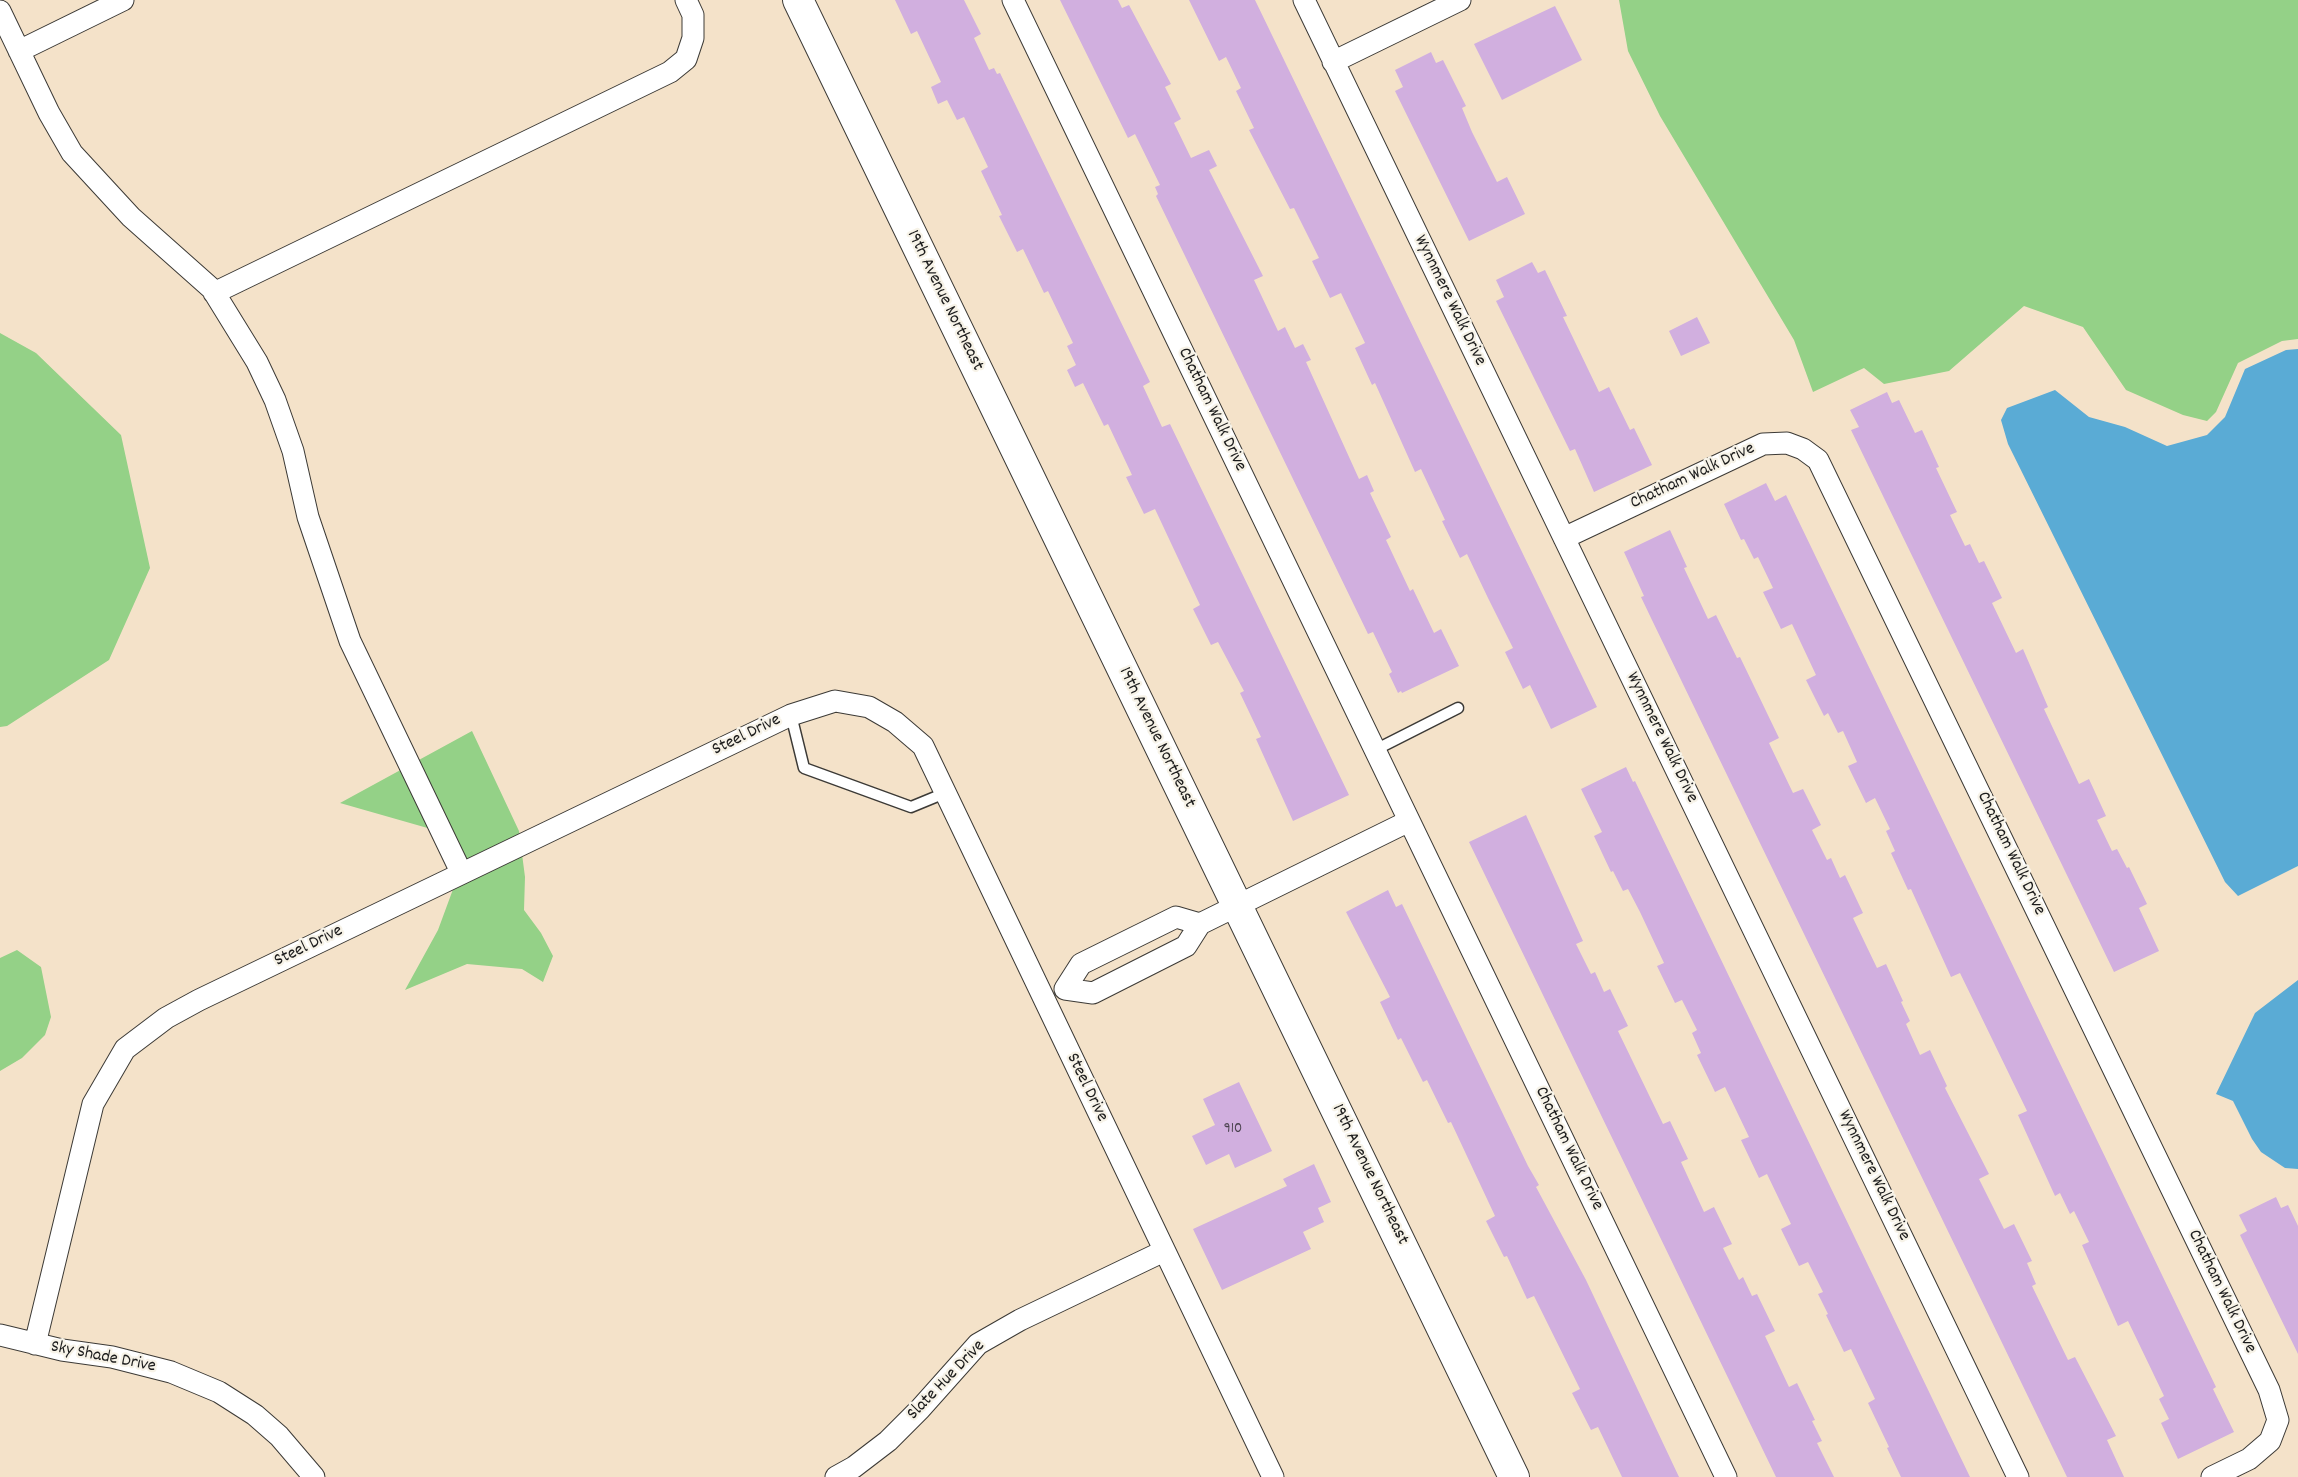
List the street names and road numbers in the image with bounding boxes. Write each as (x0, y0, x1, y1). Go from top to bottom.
street label: 19th Avenue Northeast (901, 227, 987, 375)
street label: Wynnmere Walk Drive (1408, 232, 1490, 370)
street label: Chatham Walk Drive (1172, 345, 1250, 475)
street label: Chatham Walk Drive (1627, 439, 1759, 515)
street label: 19th Avenue Northeast (1113, 664, 1199, 812)
street label: Wynnmere Walk Drive (1620, 669, 1702, 807)
street label: Steel Drive (709, 710, 785, 762)
street label: Chatham Walk Drive (1971, 789, 2049, 919)
street label: Steel Drive (271, 921, 347, 973)
street label: Steel Drive (1060, 1050, 1112, 1126)
street label: Chatham Walk Drive (1529, 1084, 1607, 1214)
street label: 19th Avenue Northeast (1326, 1101, 1412, 1249)
street label: Wynnmere Walk Drive (1832, 1107, 1914, 1245)
street label: Chatham Walk Drive (2182, 1227, 2260, 1357)
street label: Slate Hue Drive (903, 1336, 991, 1426)
street label: Sky Shade Drive (49, 1337, 157, 1379)

